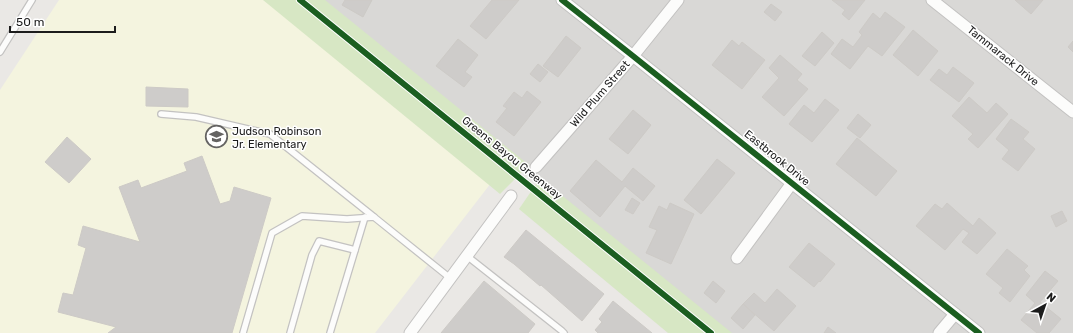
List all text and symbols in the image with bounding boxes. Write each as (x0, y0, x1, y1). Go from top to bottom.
scale bar (10, 8, 115, 34)
text: 50 m (16, 15, 44, 29)
street label: Tammarack Drive (965, 23, 1041, 89)
street label: Wild Plum Street (568, 58, 633, 130)
street label: Greens Bayou Greenway (459, 114, 565, 202)
school or university icon: Judson Robinson Jr. Elementary (204, 124, 230, 150)
place label: Judson Robinson Jr. Elementary (232, 125, 321, 151)
street label: Eastbrook Drive (742, 128, 812, 188)
north arrow (1025, 285, 1065, 325)
text: N (1044, 290, 1058, 305)

